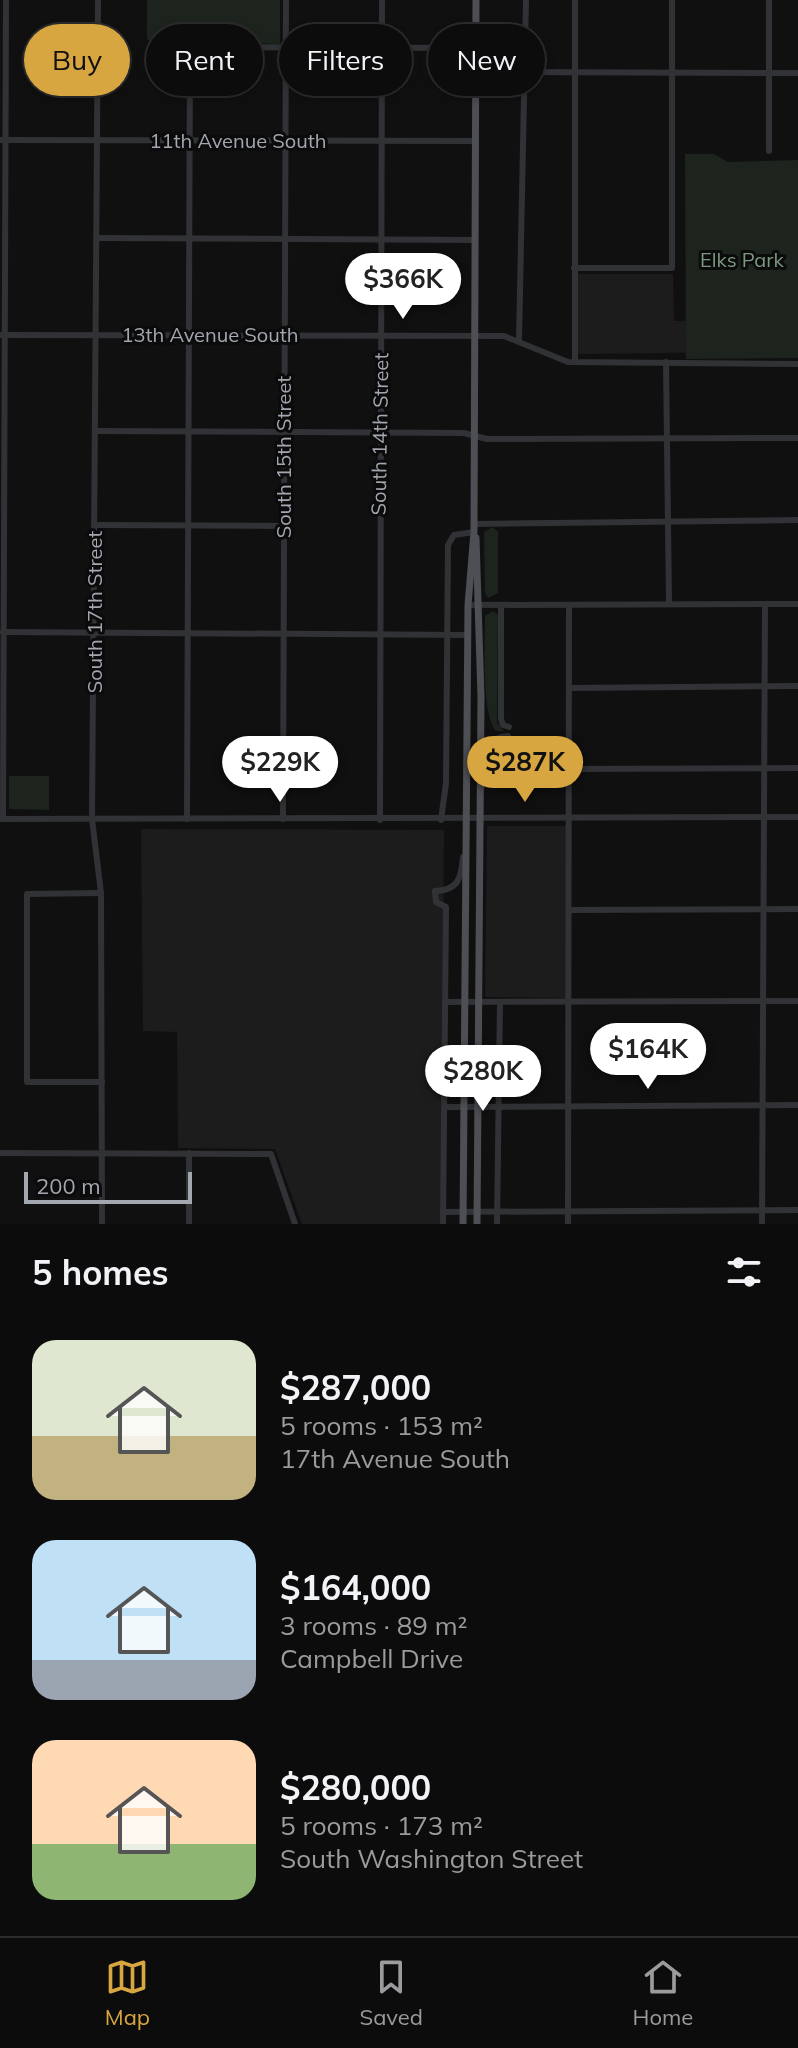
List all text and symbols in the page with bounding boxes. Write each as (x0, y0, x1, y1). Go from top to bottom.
chip: Buy (24, 24, 130, 96)
chip: Rent (146, 24, 263, 96)
chip: Filters (279, 24, 412, 96)
chip: New (428, 24, 545, 96)
street label: 11th Avenue South (150, 128, 326, 153)
park label: Elks Park (700, 247, 785, 272)
pin: $366K (347, 253, 459, 321)
text: $366K (363, 262, 443, 295)
street label: 13th Avenue South (122, 322, 298, 347)
street label: South 14th Street (366, 352, 393, 516)
street label: South 15th Street (271, 376, 296, 538)
street label: South 17th Street (82, 531, 107, 693)
pin: $229K (224, 736, 336, 804)
pin: $287K (469, 736, 581, 804)
text: $229K (240, 745, 320, 778)
text: $287K (485, 745, 565, 778)
pin: $164K (592, 1023, 704, 1091)
text: $164K (608, 1032, 688, 1065)
pin: $280K (427, 1045, 539, 1113)
text: $280K (443, 1054, 523, 1087)
scale bar (24, 1168, 192, 1204)
text: 200 m (36, 1172, 101, 1200)
icon: filters (722, 1250, 766, 1294)
text: 5 homes (32, 1251, 169, 1294)
text: $287,000 (280, 1366, 431, 1409)
icon: home (96, 1372, 192, 1468)
text: 5 rooms · 153 m² (280, 1409, 483, 1442)
text: 17th Avenue South (280, 1442, 510, 1475)
text: $164,000 (280, 1566, 431, 1609)
icon: home (96, 1572, 192, 1668)
text: 3 rooms · 89 m² (280, 1609, 467, 1642)
text: Campbell Drive (280, 1642, 463, 1675)
text: $280,000 (280, 1766, 431, 1809)
icon: home (96, 1772, 192, 1868)
text: 5 rooms · 173 m² (280, 1809, 483, 1842)
text: South Washington Street (280, 1842, 583, 1875)
tab: Map (105, 1955, 150, 2031)
tab: Saved (360, 1955, 423, 2031)
tab: Home (633, 1955, 693, 2031)

